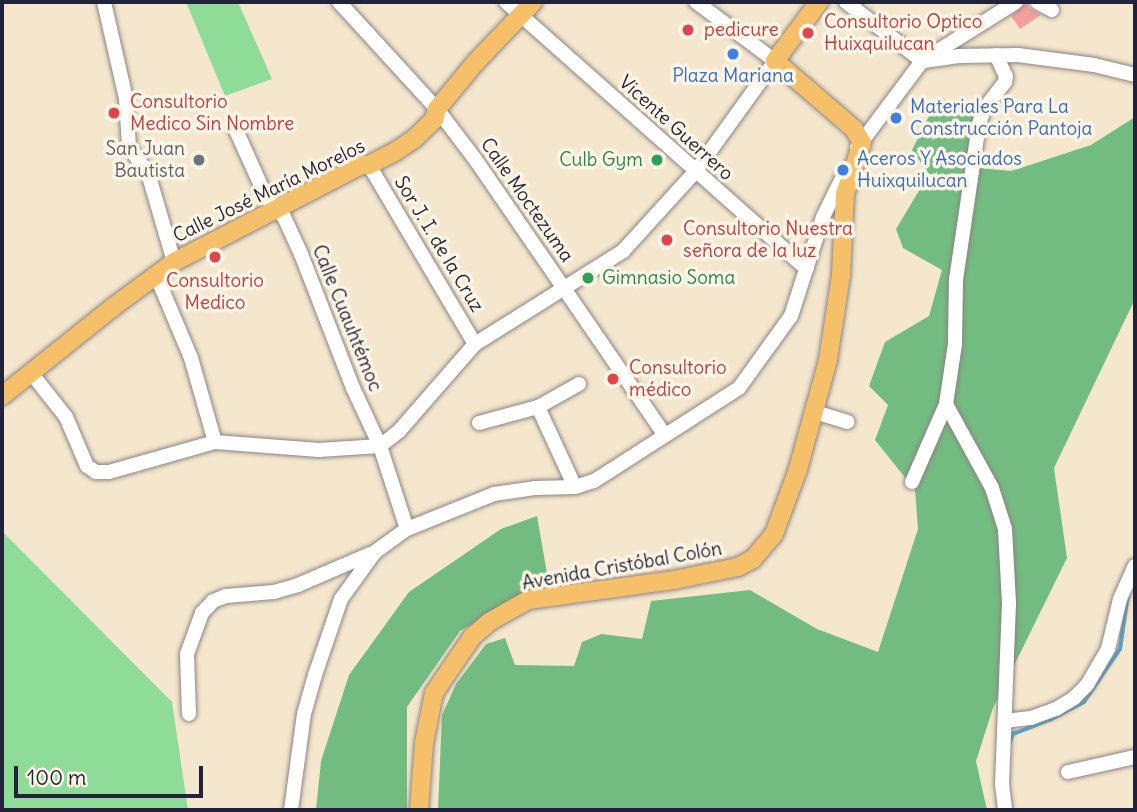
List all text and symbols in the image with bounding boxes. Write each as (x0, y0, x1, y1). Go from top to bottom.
place label: Consultorio Optico Huixquilucan (824, 11, 983, 55)
place label: pedicure (704, 19, 779, 41)
marker: pedicure (678, 20, 698, 40)
marker: Consultorio Optico Huixquilucan (798, 23, 818, 43)
marker: Plaza Mariana (725, 46, 741, 62)
place label: Plaza Mariana (672, 65, 794, 87)
street label: Vicente Guerrero (614, 71, 738, 185)
place label: Consultorio Medico Sin Nombre (130, 91, 294, 135)
place label: Materiales Para La Construcción Pantoja (910, 96, 1092, 140)
marker: Consultorio Medico Sin Nombre (104, 103, 124, 123)
marker: Materiales Para La Construcción Pantoja (888, 110, 904, 126)
street label: Calle Moctezuma (476, 134, 578, 266)
street label: Calle José María Morelos (169, 135, 369, 247)
place label: San Juan Bautista (106, 138, 185, 182)
place label: Aceros Y Asociados Huixquilucan (857, 148, 1022, 192)
place label: Culb Gym (559, 149, 643, 171)
marker: San Juan Bautista (191, 152, 207, 168)
marker: Culb Gym (649, 152, 665, 168)
marker: Aceros Y Asociados Huixquilucan (835, 162, 851, 178)
street label: Sor J. I. de la Cruz (390, 172, 488, 316)
place label: Consultorio Nuestra señora de la luz (683, 218, 853, 262)
marker: Consultorio Nuestra señora de la luz (657, 230, 677, 250)
street label: Calle Cuauhtémoc (307, 242, 387, 394)
marker: Consultorio Medico (205, 247, 225, 267)
place label: Gimnasio Soma (602, 267, 735, 289)
place label: Consultorio Medico (166, 270, 264, 314)
marker: Gimnasio Soma (580, 270, 596, 286)
place label: Consultorio médico (629, 357, 727, 401)
marker: Consultorio médico (603, 369, 623, 389)
street label: Avenida Cristóbal Colón (520, 537, 724, 595)
scale bar (18, 752, 206, 796)
text: 100 m (27, 764, 86, 791)

